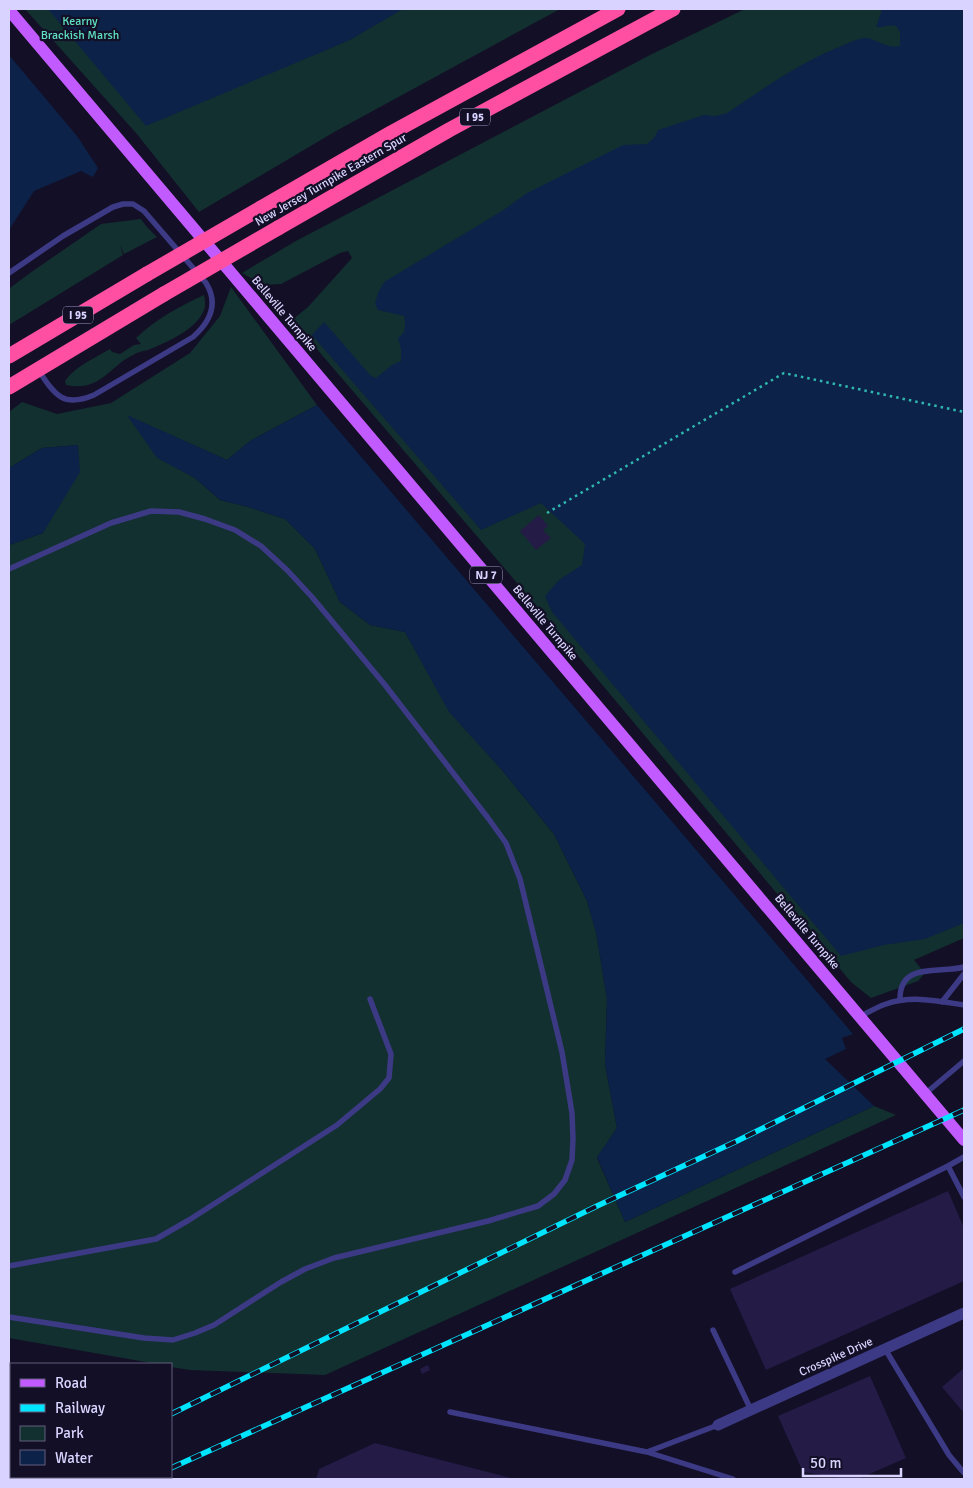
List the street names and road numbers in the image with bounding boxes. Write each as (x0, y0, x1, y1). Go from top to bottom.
road number: I 95 (460, 108, 490, 125)
street label: New Jersey Turnpike Eastern Spur (252, 130, 410, 230)
street label: Belleville Turnpike (248, 273, 320, 355)
road number: I 95 (63, 306, 93, 324)
road number: NJ 7 (470, 566, 502, 584)
street label: Belleville Turnpike (509, 582, 581, 664)
street label: Belleville Turnpike (771, 891, 843, 973)
street label: Crosspike Drive (797, 1334, 875, 1380)

